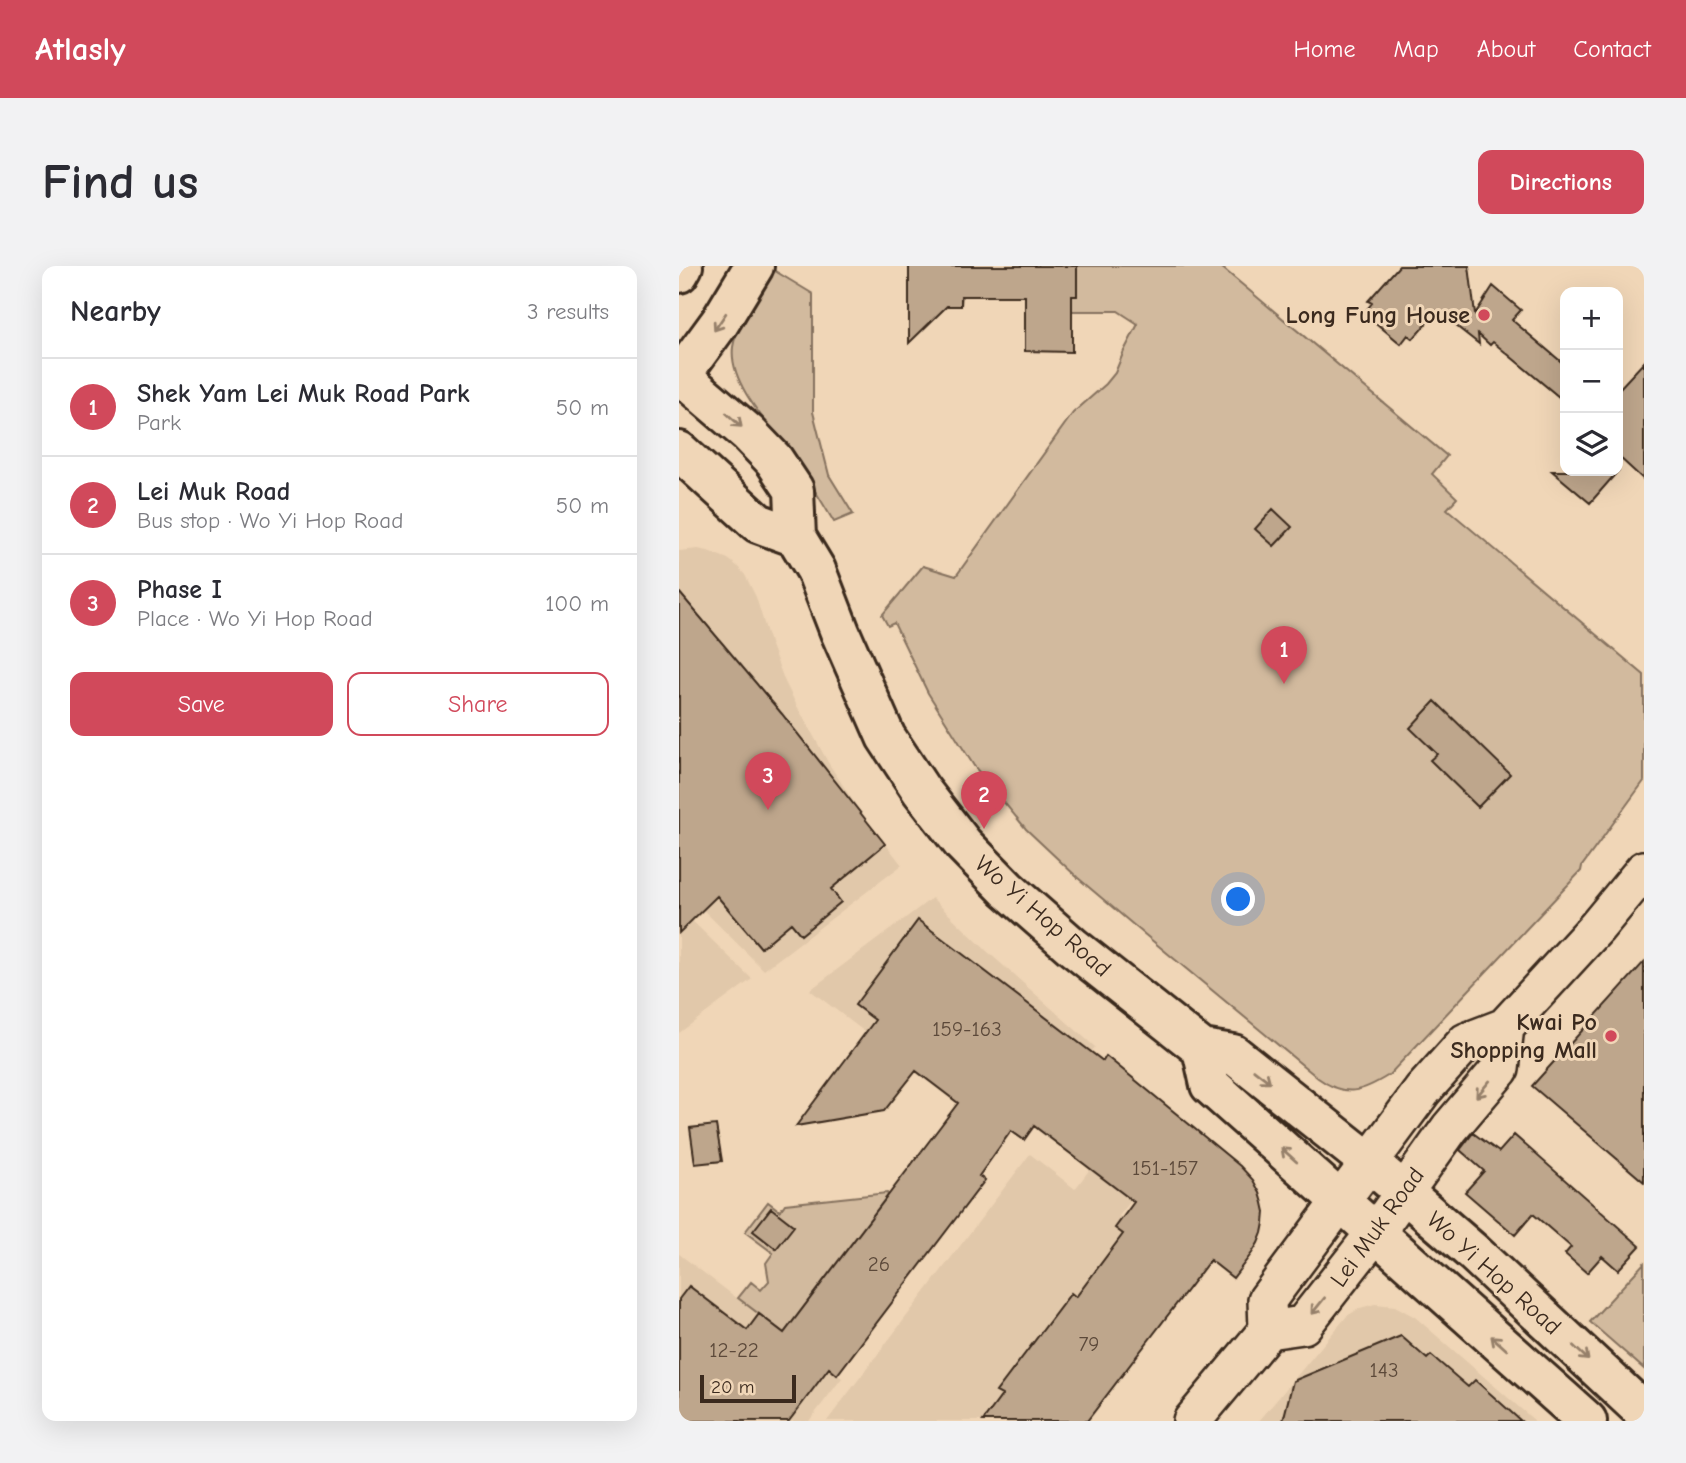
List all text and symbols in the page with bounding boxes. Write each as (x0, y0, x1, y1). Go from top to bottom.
text: Atlasly (35, 30, 126, 68)
text: Home (1294, 35, 1355, 63)
text: Map (1393, 35, 1439, 63)
text: About (1477, 35, 1535, 63)
text: Contact (1573, 35, 1651, 63)
button: Directions (1478, 150, 1644, 214)
text: Find us (42, 154, 198, 210)
map controls (1560, 287, 1623, 476)
button: + (1560, 287, 1623, 350)
text: Nearby (70, 294, 161, 329)
text: 3 results (527, 298, 609, 325)
place label: Long Fung House (1285, 301, 1470, 329)
marker: Long Fung House (1476, 307, 1492, 323)
one-way arrow (713, 312, 727, 331)
button: − (1560, 350, 1623, 413)
text: Shek Yam Lei Muk Road Park (137, 379, 470, 409)
text: 1 (88, 394, 98, 421)
text: 50 m (556, 394, 609, 421)
text: Park (137, 409, 181, 436)
one-way arrow (725, 412, 743, 428)
button: layers (1560, 413, 1623, 476)
text: Lei Muk Road (137, 477, 290, 507)
text: 2 (87, 492, 99, 519)
text: 50 m (556, 492, 609, 519)
text: Bus stop · Wo Yi Hop Road (137, 507, 403, 534)
text: Phase I (137, 575, 222, 605)
text: 3 (87, 590, 99, 617)
text: 100 m (545, 590, 609, 617)
text: Place · Wo Yi Hop Road (137, 605, 373, 632)
pin: 1 (1261, 626, 1307, 684)
button: Save (70, 672, 333, 736)
button: Share (347, 672, 609, 736)
pin: 3 (745, 752, 791, 810)
pin: 2 (961, 771, 1007, 829)
street label: Wo Yi Hop Road (969, 849, 1117, 983)
your location (1221, 882, 1255, 916)
place label: Kwai Po Shopping Mall (1450, 1008, 1597, 1064)
house number: 159-163 (932, 1017, 1002, 1041)
marker: Kwai Po Shopping Mall (1603, 1028, 1619, 1044)
one-way arrow (1252, 1069, 1271, 1084)
one-way arrow (1475, 1080, 1491, 1098)
one-way arrow (1280, 1147, 1298, 1163)
house number: 151-157 (1132, 1156, 1198, 1180)
street label: Lei Muk Road (1324, 1162, 1430, 1292)
street label: Wo Yi Hop Road (1421, 1205, 1567, 1341)
house number: 26 (868, 1252, 890, 1276)
one-way arrow (1311, 1297, 1326, 1315)
house number: 79 (1078, 1332, 1100, 1356)
one-way arrow (1490, 1335, 1508, 1351)
house number: 12-22 (709, 1338, 759, 1362)
one-way arrow (1572, 1345, 1589, 1362)
house number: 143 (1369, 1358, 1399, 1382)
scale bar (700, 1372, 796, 1404)
text: 20 m (711, 1376, 755, 1398)

